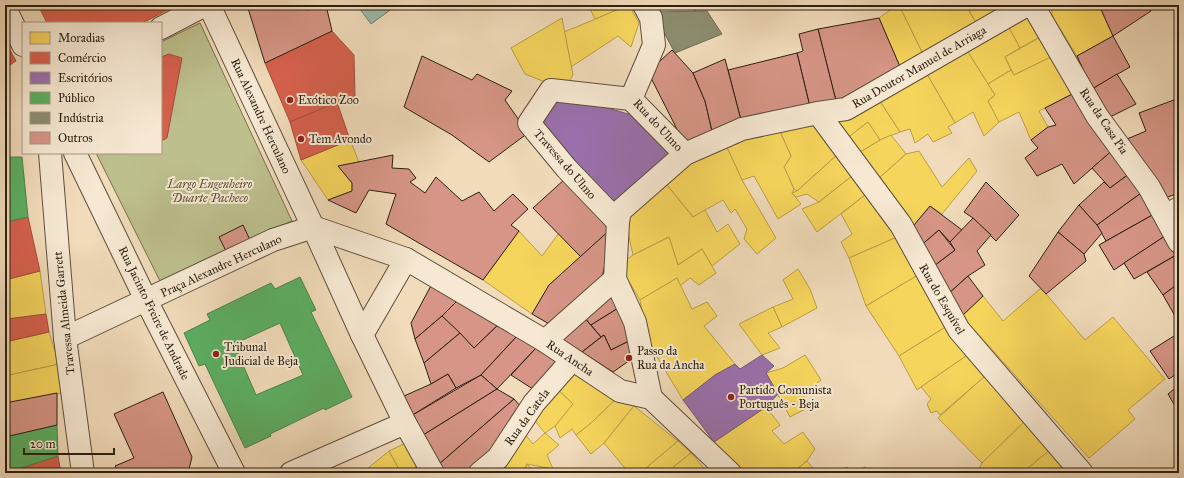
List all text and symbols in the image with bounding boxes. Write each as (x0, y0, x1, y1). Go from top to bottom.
legend (22, 22, 162, 154)
street label: Rua Doutor Manuel de Arriaga (849, 22, 990, 112)
text: Moradias (58, 31, 105, 45)
text: Comércio (58, 51, 106, 65)
street label: Rua Alexandre Herculano (228, 56, 294, 176)
text: Escritórios (58, 71, 112, 85)
street label: Rua da Casa Pia (1077, 85, 1132, 157)
text: Público (58, 91, 95, 105)
place label: Exótico Zoo (298, 93, 359, 107)
marker: Exótico Zoo (285, 95, 295, 105)
street label: Rua do Ulmo (630, 96, 686, 154)
text: Indústria (58, 111, 104, 125)
street label: Travessa do Ulmo (531, 126, 599, 202)
text: Outros (58, 131, 93, 145)
place label: Tem Avondo (309, 132, 372, 146)
marker: Tem Avondo (296, 134, 306, 144)
park label: Largo Engenheiro Duarte Pacheco (167, 177, 253, 205)
street label: Praça Alexandre Herculano (158, 232, 284, 300)
street label: Rua Jacinto Freire de Andrade (115, 244, 192, 383)
street label: Travessa Almeida Garrett (50, 250, 77, 375)
street label: Rua do Esquível (915, 261, 968, 338)
street label: Rua Ancha (544, 337, 597, 379)
place label: Tribunal Judicial de Beja (222, 340, 299, 369)
place label: Passo da Rua da Ancha (637, 344, 705, 372)
marker: Tribunal Judicial de Beja (211, 349, 221, 359)
marker: Passo da Rua da Ancha (624, 353, 634, 363)
place label: Partido Comunista Português - Beja (739, 383, 833, 412)
street label: Rua da Catela (502, 385, 553, 448)
marker: Partido Comunista Português - Beja (726, 392, 736, 402)
scale bar (24, 430, 114, 456)
text: 20 m (30, 437, 56, 451)

